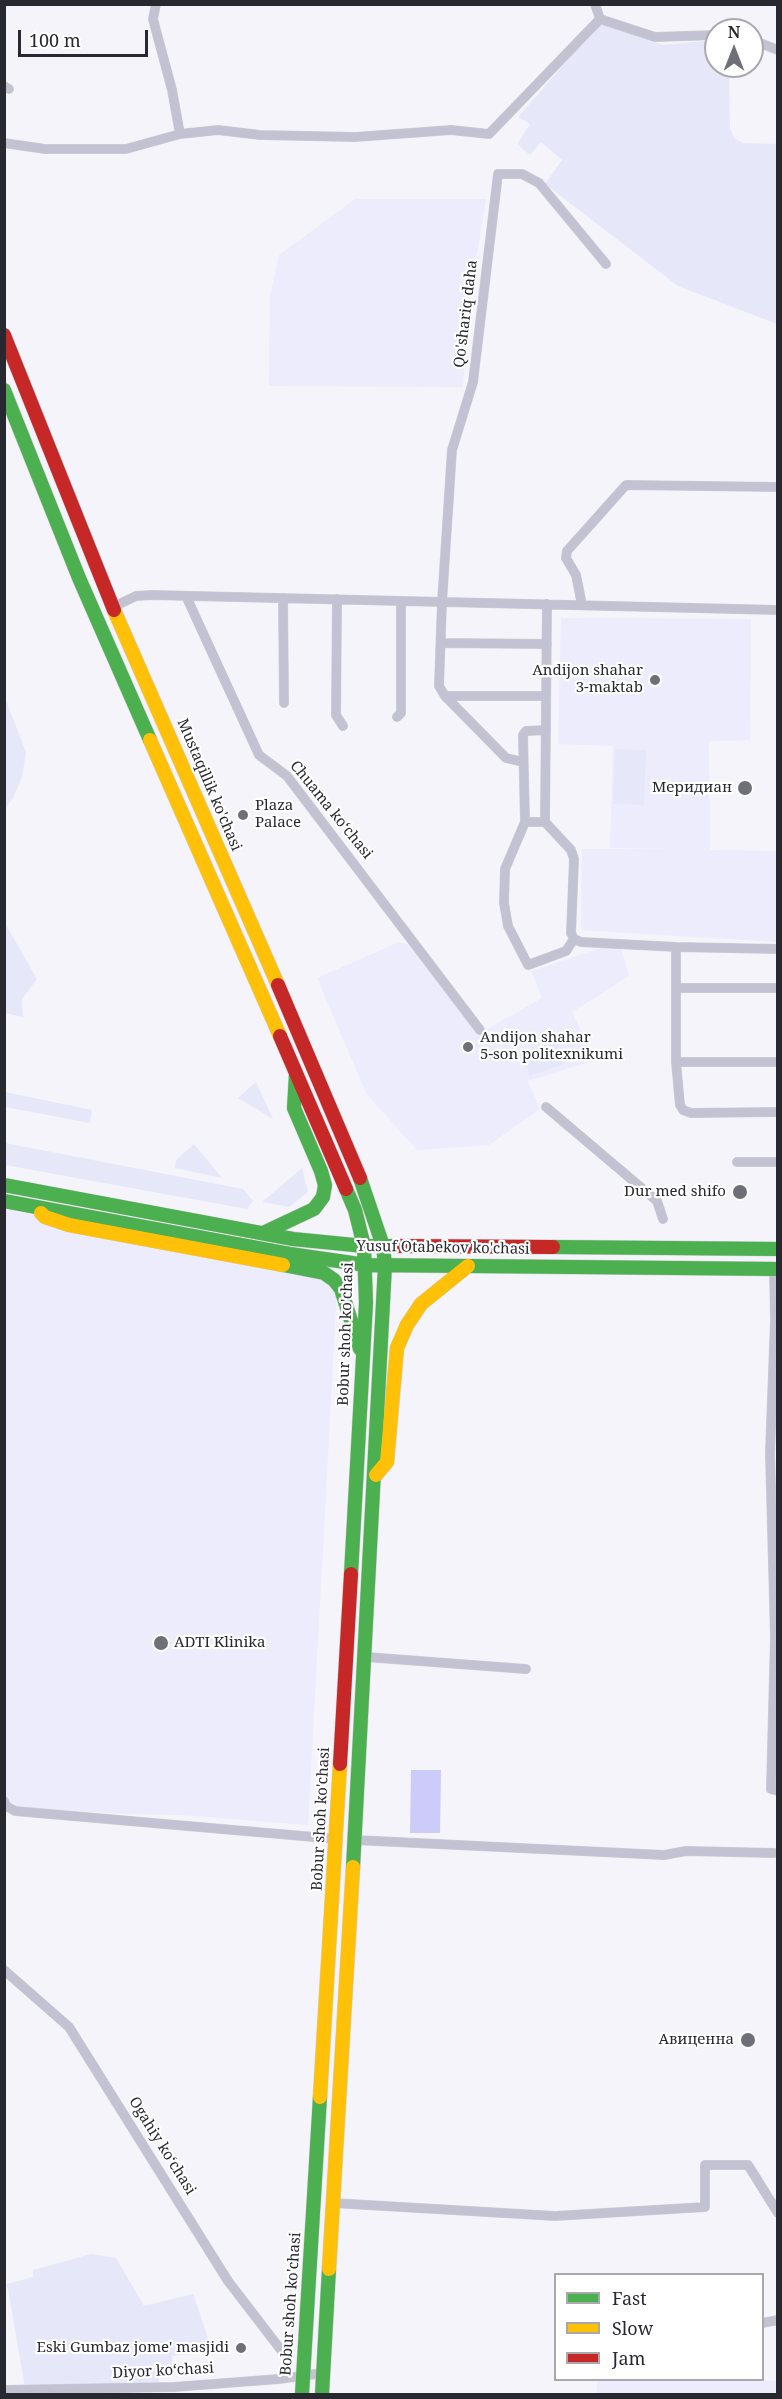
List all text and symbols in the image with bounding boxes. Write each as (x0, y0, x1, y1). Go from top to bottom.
scale bar (21, 18, 152, 56)
north arrow (704, 18, 764, 78)
text: N (728, 21, 740, 43)
text: 100 m (29, 28, 81, 52)
street label: Qo'shariq daha (450, 259, 482, 369)
place label: Andijon shahar 3-maktab (532, 662, 643, 697)
marker: Andijon shahar 3-maktab (648, 673, 662, 687)
street label: Mustaqillik ko'chasi (173, 716, 245, 854)
street label: Chuama koʻchasi (286, 757, 376, 863)
place label: Меридиан (652, 779, 732, 797)
marker: Меридиан (736, 779, 754, 797)
place label: Plaza Palace (255, 797, 301, 832)
marker: Plaza Palace (236, 808, 250, 822)
place label: Andijon shahar 5-son politexnikumi (480, 1029, 623, 1064)
marker: Andijon shahar 5-son politexnikumi (461, 1040, 475, 1054)
place label: Dur med shifo (624, 1183, 726, 1201)
marker: Dur med shifo (731, 1183, 749, 1201)
street label: Yusuf Otabekov ko'chasi (356, 1237, 530, 1259)
street label: Bobur shoh ko'chasi (335, 1262, 357, 1406)
marker: ADTI Klinika (152, 1634, 170, 1652)
place label: ADTI Klinika (174, 1634, 265, 1652)
street label: Bobur shoh ko'chasi (308, 1747, 334, 1891)
place label: Авиценна (658, 2031, 734, 2049)
marker: Авиценна (739, 2031, 757, 2049)
street label: Ogahiy koʻchasi (125, 2094, 199, 2198)
street label: Bobur shoh ko'chasi (277, 2232, 305, 2376)
legend (554, 2273, 764, 2381)
text: Fast (612, 2286, 647, 2310)
text: Slow (612, 2316, 653, 2340)
place label: Eski Gumbaz jome' masjidi (37, 2339, 229, 2357)
marker: Eski Gumbaz jome' masjidi (234, 2341, 248, 2355)
text: Jam (612, 2346, 646, 2370)
street label: Diyor koʻchasi (112, 2359, 214, 2383)

